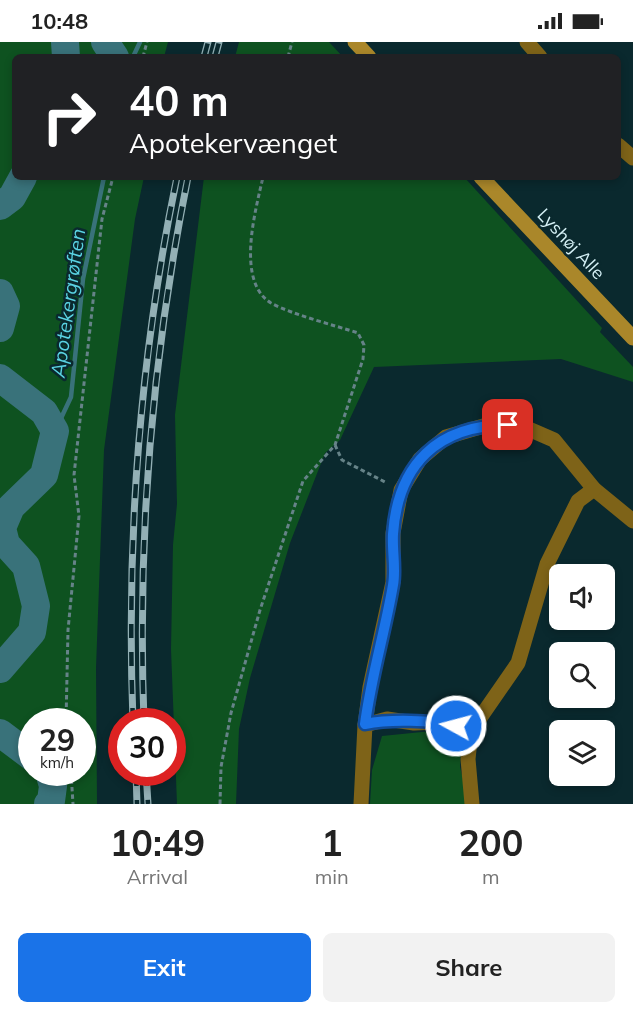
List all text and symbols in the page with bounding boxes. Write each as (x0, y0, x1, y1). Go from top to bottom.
text: 10:48 (30, 7, 88, 35)
text: 40 m (129, 74, 229, 127)
icon: right (30, 78, 108, 156)
text: Apotekervænget (129, 126, 337, 160)
street label: Lyshøj Alle (533, 203, 610, 284)
water label: Apotekergrøften (45, 227, 90, 380)
pin (482, 399, 533, 450)
icon: arrive (491, 408, 524, 441)
map controls (549, 564, 615, 786)
button: sound (549, 564, 615, 630)
button: search (549, 642, 615, 708)
position arrow (424, 694, 488, 758)
speed limit sign: 30 (108, 708, 186, 786)
button: layers (549, 720, 615, 786)
text: 29 (39, 721, 75, 759)
text: km/h (40, 753, 74, 772)
text: 10:49 (110, 820, 205, 865)
text: 1 (321, 820, 343, 865)
text: 200 (458, 820, 523, 865)
text: Arrival (127, 864, 188, 889)
text: min (315, 864, 349, 889)
text: m (482, 864, 500, 889)
button: Exit (18, 933, 311, 1002)
button: Share (323, 933, 615, 1002)

